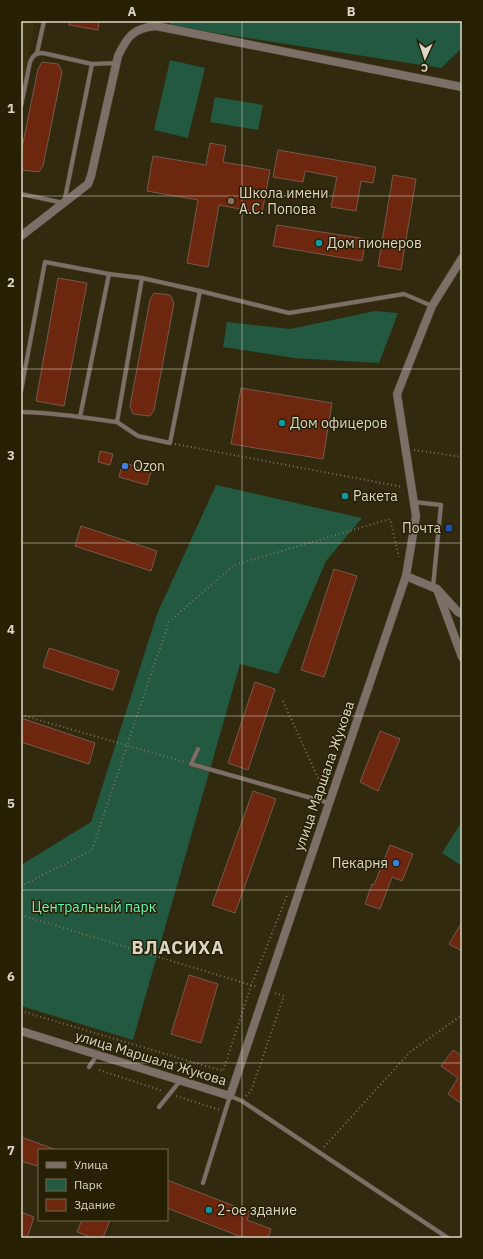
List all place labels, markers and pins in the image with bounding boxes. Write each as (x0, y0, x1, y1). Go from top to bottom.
place label: Школа имени А.С. Попова (239, 184, 328, 218)
marker: Школа имени А.С. Попова (226, 196, 236, 206)
place label: Дом пионеров (327, 234, 422, 252)
marker: Дом пионеров (314, 238, 324, 248)
place label: Дом офицеров (290, 414, 387, 432)
marker: Дом офицеров (277, 418, 287, 428)
place label: Ozon (133, 457, 165, 475)
marker: Ozon (120, 461, 130, 471)
place label: Ракета (353, 487, 398, 505)
marker: Ракета (340, 491, 350, 501)
place label: Почта (402, 519, 442, 537)
marker: Почта (444, 523, 454, 533)
place label: Пекарня (332, 854, 388, 872)
marker: Пекарня (391, 858, 401, 868)
place label: 2-ое здание (217, 1201, 297, 1219)
marker: 2-ое здание (204, 1205, 214, 1215)

